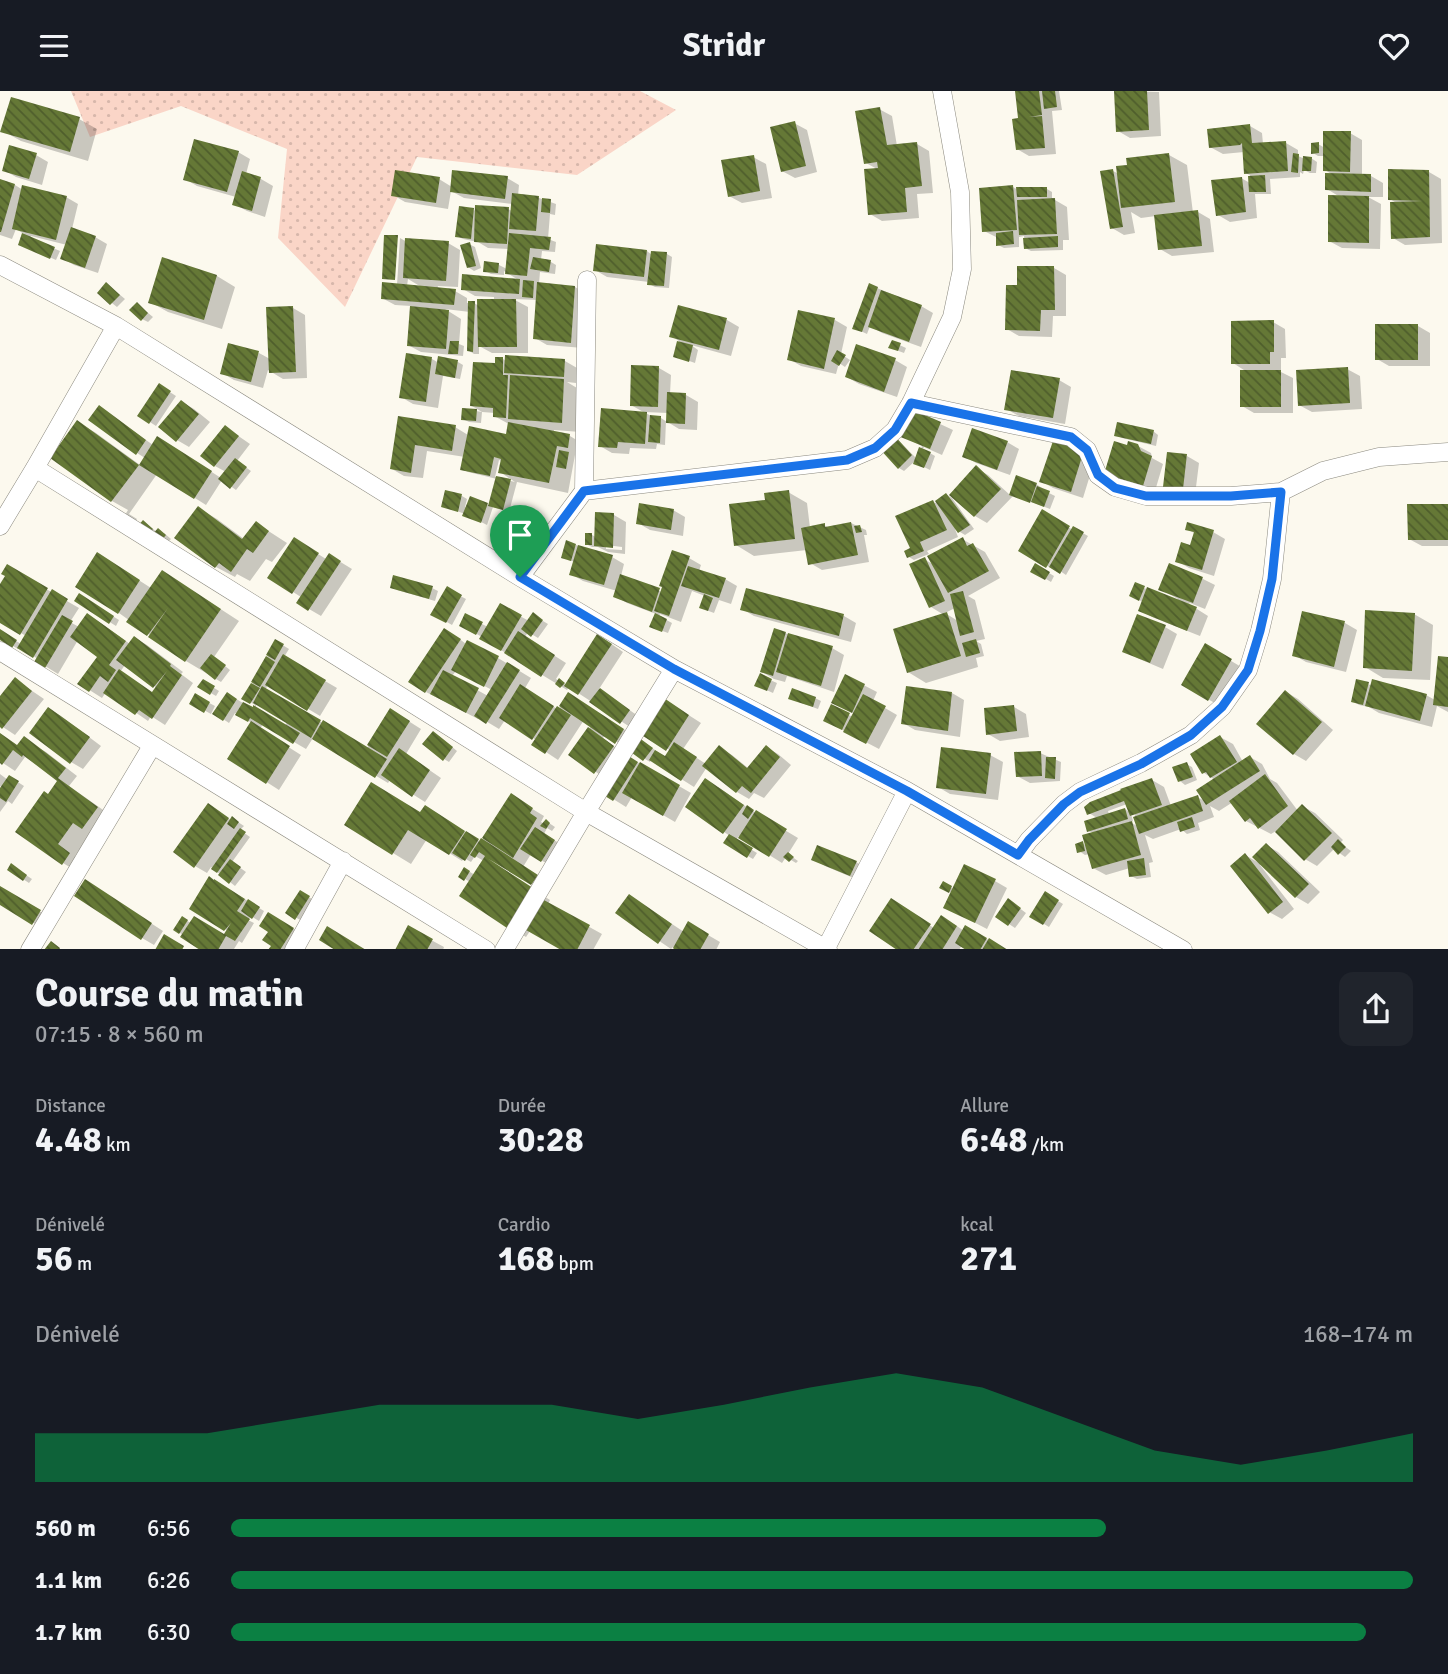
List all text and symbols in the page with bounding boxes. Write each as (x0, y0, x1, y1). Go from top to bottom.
text: Stridr (683, 26, 765, 65)
icon: menu (35, 27, 73, 65)
icon: heart (1375, 27, 1413, 65)
pin (490, 505, 550, 577)
icon: arrive (501, 516, 539, 554)
text: Course du matin (35, 970, 304, 1017)
button: share (1339, 972, 1413, 1046)
text: 07:15 · 8 × 560 m (35, 1020, 204, 1049)
text: Distance (35, 1094, 106, 1118)
text: Durée (498, 1094, 546, 1118)
text: Allure (960, 1094, 1009, 1118)
text: 4.48 (35, 1118, 102, 1161)
text: 30:28 (498, 1118, 584, 1161)
text: 6:48 (960, 1118, 1027, 1161)
text: km (102, 1133, 131, 1157)
text: /km (1027, 1133, 1064, 1157)
text: Dénivelé (35, 1213, 105, 1237)
text: Cardio (498, 1213, 550, 1237)
text: kcal (960, 1213, 994, 1237)
text: 56 (35, 1237, 73, 1280)
text: 168 (498, 1237, 554, 1280)
text: 271 (960, 1237, 1017, 1280)
text: m (73, 1252, 92, 1276)
text: bpm (554, 1252, 594, 1276)
text: Dénivelé (35, 1320, 120, 1349)
text: 168–174 m (1303, 1320, 1413, 1349)
text: 560 m (35, 1514, 96, 1543)
text: 6:56 (147, 1514, 190, 1543)
text: 1.1 km (35, 1566, 102, 1595)
text: 6:26 (147, 1566, 190, 1595)
text: 1.7 km (35, 1618, 102, 1647)
text: 6:30 (147, 1618, 190, 1647)

